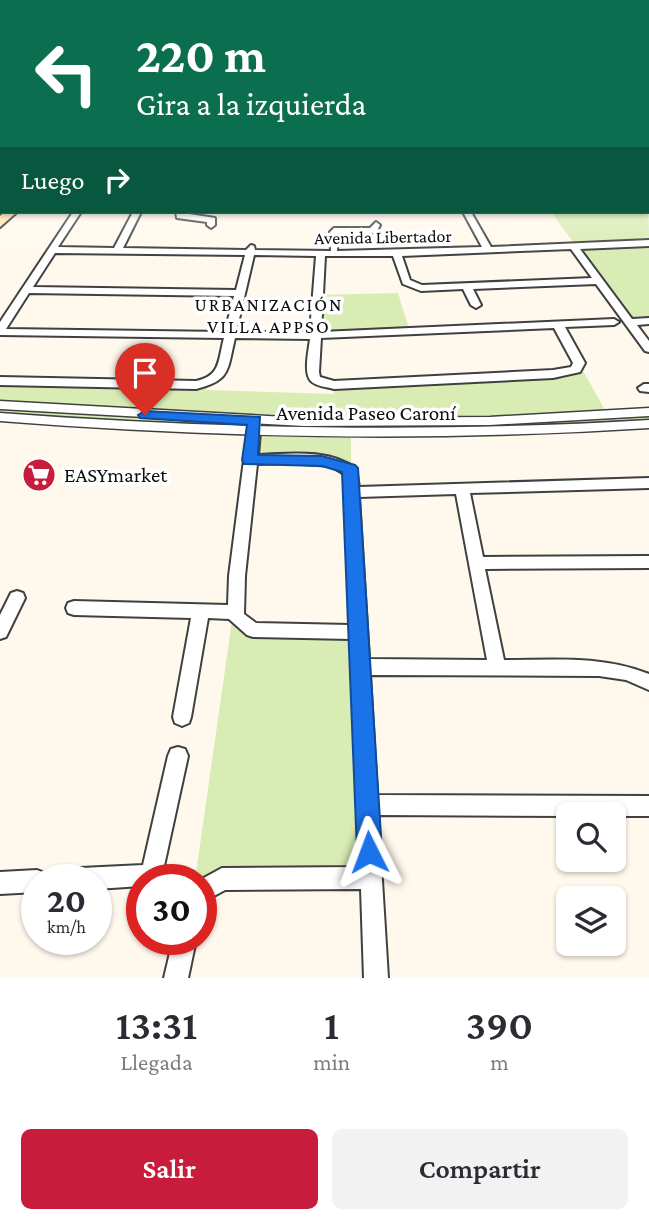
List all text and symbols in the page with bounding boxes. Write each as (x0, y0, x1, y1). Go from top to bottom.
icon: left (21, 28, 112, 119)
text: 220 m (136, 28, 266, 83)
text: Gira a la izquierda (136, 86, 366, 122)
icon: right (98, 161, 136, 199)
text: Luego (21, 166, 84, 195)
street label: Avenida Libertador (314, 226, 453, 248)
district label: URBANIZACIÓN VILLA APPSO (195, 294, 343, 337)
pin (115, 343, 175, 415)
icon: arrive (126, 354, 164, 392)
street label: Avenida Paseo Caroní (276, 401, 457, 425)
supermarket icon: EASYmarket (20, 456, 58, 494)
place label: EASYmarket (64, 463, 168, 487)
map controls (556, 802, 626, 956)
button: search (556, 802, 626, 872)
position arrow (332, 815, 406, 889)
speed limit sign: 30 (126, 864, 217, 955)
text: 20 (47, 881, 86, 920)
button: layers (556, 886, 626, 956)
text: km/h (47, 917, 86, 937)
text: 13:31 (116, 1001, 197, 1048)
text: 1 (324, 1001, 339, 1048)
text: 390 (466, 1001, 533, 1048)
text: Llegada (121, 1049, 193, 1075)
text: min (313, 1049, 350, 1075)
text: m (490, 1049, 509, 1075)
button: Salir (21, 1129, 318, 1209)
button: Compartir (332, 1129, 628, 1209)

